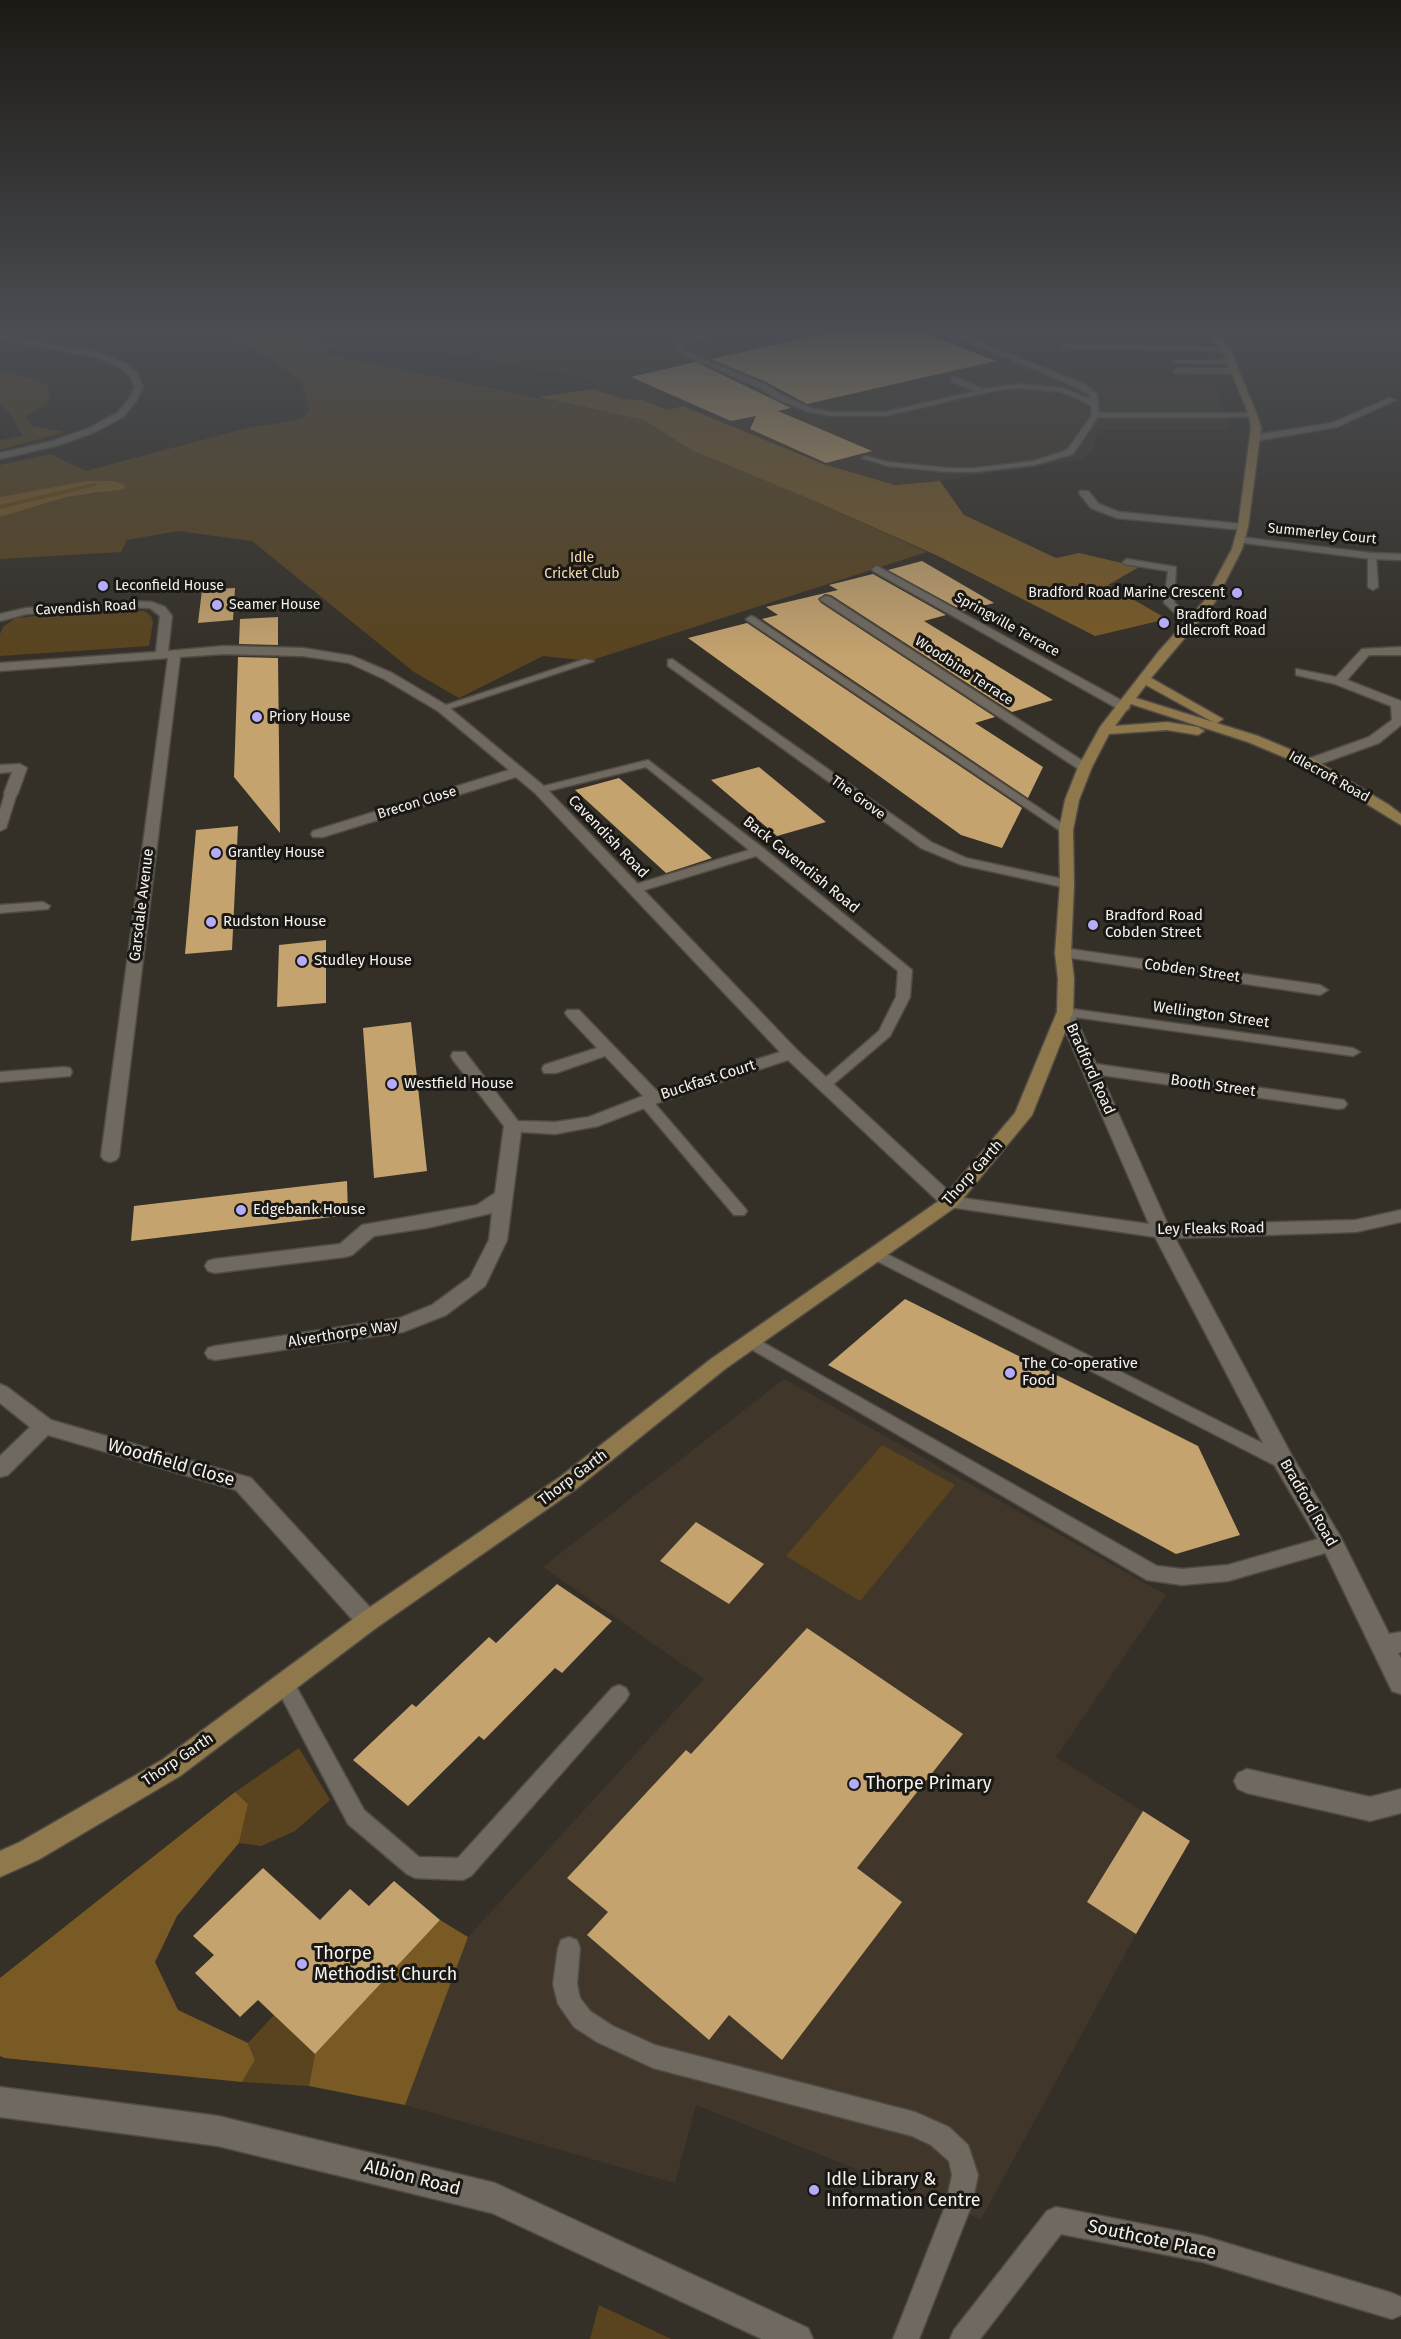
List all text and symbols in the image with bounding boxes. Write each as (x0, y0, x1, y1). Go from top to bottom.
street label: Summerley Court (1267, 520, 1377, 548)
park label: Idle Cricket Club (544, 550, 620, 582)
place label: Leconfield House (115, 578, 224, 594)
marker: Leconfield House (96, 579, 110, 593)
place label: Bradford Road Marine Crescent (1028, 585, 1225, 601)
marker: Bradford Road Marine Crescent (1230, 586, 1244, 600)
street label: Springville Terrace (952, 589, 1062, 661)
street label: Cavendish Road (35, 597, 137, 619)
place label: Seamer House (229, 597, 320, 613)
marker: Seamer House (210, 598, 224, 612)
place label: Bradford Road Idlecroft Road (1176, 607, 1267, 640)
marker: Bradford Road Idlecroft Road (1157, 616, 1171, 630)
street label: Woodbine Terrace (912, 633, 1016, 709)
place label: Priory House (269, 709, 350, 725)
marker: Priory House (250, 710, 264, 724)
street label: Idlecroft Road (1286, 748, 1372, 806)
street label: The Grove (828, 773, 888, 823)
street label: Brecon Close (375, 783, 459, 823)
street label: Cavendish Road (564, 792, 652, 882)
street label: Back Cavendish Road (739, 813, 863, 917)
place label: Grantley House (228, 845, 325, 861)
marker: Grantley House (209, 846, 223, 860)
street label: Garsdale Avenue (126, 848, 158, 962)
place label: Bradford Road Cobden Street (1105, 907, 1203, 942)
place label: Rudston House (223, 913, 326, 931)
marker: Rudston House (204, 915, 218, 929)
marker: Bradford Road Cobden Street (1086, 918, 1100, 932)
place label: Studley House (314, 952, 412, 970)
marker: Studley House (295, 954, 309, 968)
street label: Cobden Street (1143, 955, 1241, 987)
street label: Wellington Street (1152, 998, 1270, 1032)
street label: Bradford Road (1062, 1021, 1118, 1117)
street label: Buckfast Court (658, 1056, 758, 1104)
street label: Booth Street (1169, 1071, 1257, 1101)
place label: Westfield House (404, 1075, 514, 1093)
marker: Westfield House (385, 1077, 399, 1091)
street label: Thorp Garth (939, 1137, 1007, 1209)
place label: Edgebank House (253, 1201, 366, 1219)
marker: Edgebank House (234, 1203, 248, 1217)
street label: Ley Fleaks Road (1157, 1219, 1265, 1239)
street label: Alverthorpe Way (287, 1316, 399, 1352)
place label: The Co-operative Food (1022, 1355, 1138, 1390)
marker: The Co-operative Food (1003, 1366, 1017, 1380)
street label: Woodfield Close (105, 1435, 237, 1491)
street label: Thorp Garth (535, 1446, 611, 1510)
street label: Bradford Road (1276, 1456, 1340, 1550)
street label: Thorp Garth (139, 1730, 217, 1790)
place label: Thorpe Primary (866, 1773, 992, 1795)
marker: Thorpe Primary (847, 1777, 861, 1791)
place label: Thorpe Methodist Church (314, 1943, 457, 1986)
marker: Thorpe Methodist Church (295, 1957, 309, 1971)
street label: Albion Road (362, 2156, 462, 2200)
place label: Idle Library & Information Centre (826, 2169, 981, 2212)
marker: Idle Library & Information Centre (807, 2183, 821, 2197)
street label: Southcote Place (1086, 2216, 1218, 2264)

